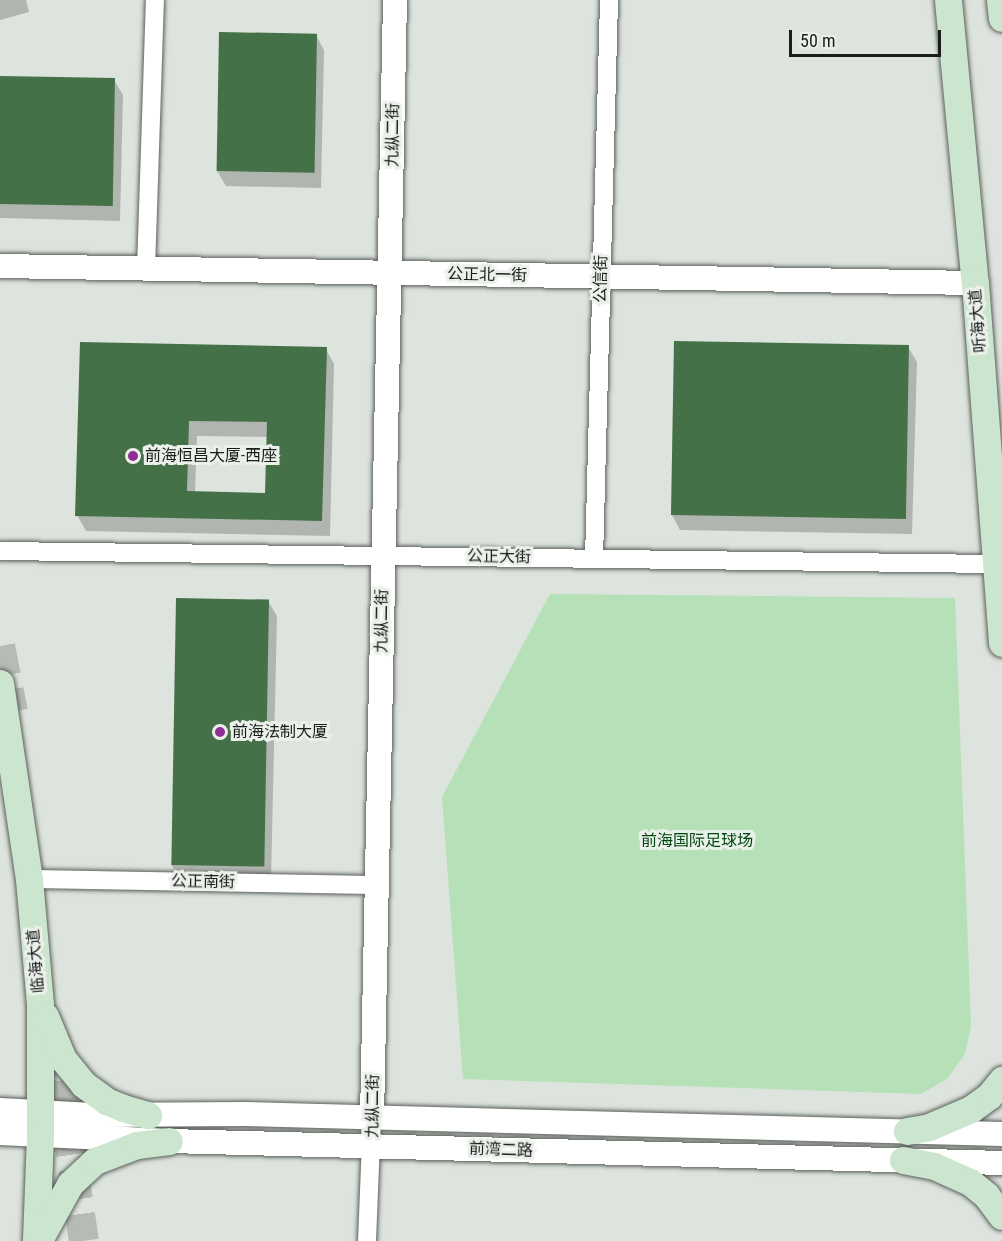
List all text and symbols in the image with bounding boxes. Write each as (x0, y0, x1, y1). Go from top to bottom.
scale bar (792, 18, 944, 56)
text: 50 m (800, 30, 835, 51)
street label: 九纵二街 (383, 103, 403, 167)
street label: 公信街 (591, 255, 611, 303)
street label: 公正北一街 (447, 265, 527, 285)
street label: 听海大道 (966, 288, 990, 354)
place label: 前海恒昌大厦-西座 (145, 446, 277, 466)
marker: 前海恒昌大厦-西座 (126, 449, 140, 463)
street label: 公正大街 (467, 547, 531, 567)
street label: 九纵二街 (372, 589, 392, 653)
place label: 前海法制大厦 (232, 722, 328, 742)
marker: 前海法制大厦 (213, 725, 227, 739)
park label: 前海国际足球场 (641, 831, 753, 851)
street label: 公正南街 (171, 872, 235, 892)
street label: 临海大道 (24, 928, 48, 994)
street label: 九纵二街 (363, 1074, 383, 1138)
street label: 前湾二路 (469, 1139, 533, 1161)

